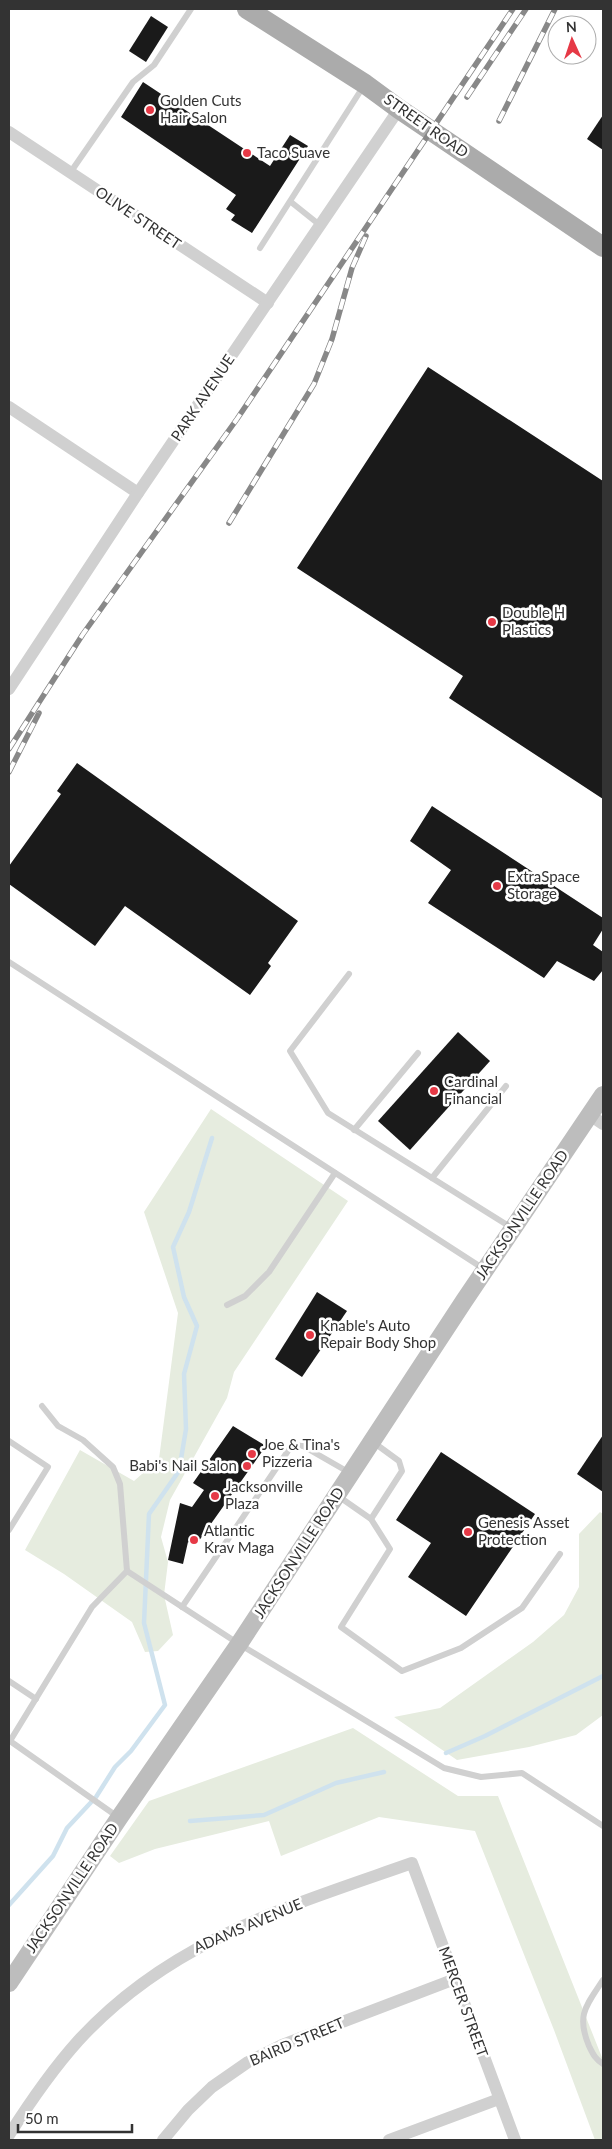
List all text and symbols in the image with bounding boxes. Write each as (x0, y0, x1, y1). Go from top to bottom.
north arrow (547, 15, 597, 65)
text: N (565, 18, 577, 35)
street label: STREET ROAD (381, 90, 472, 161)
place label: Golden Cuts Hair Salon (160, 91, 242, 126)
marker: Golden Cuts Hair Salon (144, 104, 156, 116)
place label: Taco Suave (257, 143, 330, 161)
marker: Taco Suave (241, 147, 253, 159)
street label: OLIVE STREET (92, 182, 185, 252)
street label: PARK AVENUE (167, 351, 238, 444)
place label: Double H Plastics (502, 603, 565, 638)
marker: Double H Plastics (486, 616, 498, 628)
place label: ExtraSpace Storage (507, 867, 580, 902)
marker: ExtraSpace Storage (491, 880, 503, 892)
place label: Cardinal Financial (444, 1072, 502, 1107)
marker: Cardinal Financial (428, 1085, 440, 1097)
street label: JACKSONVILLE ROAD (471, 1146, 571, 1283)
place label: Knable's Auto Repair Body Shop (320, 1316, 436, 1351)
marker: Knable's Auto Repair Body Shop (304, 1329, 316, 1341)
place label: Joe & Tina's Pizzeria (262, 1435, 340, 1470)
marker: Joe & Tina's Pizzeria (246, 1448, 258, 1460)
place label: Babi's Nail Salon (129, 1456, 237, 1474)
marker: Babi's Nail Salon (241, 1460, 253, 1472)
place label: Jacksonville Plaza (225, 1477, 303, 1512)
street label: JACKSONVILLE ROAD (249, 1484, 347, 1621)
marker: Jacksonville Plaza (209, 1490, 221, 1502)
place label: Genesis Asset Protection (478, 1513, 570, 1548)
place label: Atlantic Krav Maga (204, 1521, 274, 1556)
marker: Genesis Asset Protection (462, 1526, 474, 1538)
marker: Atlantic Krav Maga (188, 1534, 200, 1546)
street label: JACKSONVILLE ROAD (21, 1819, 121, 1956)
street label: ADAMS AVENUE (191, 1894, 305, 1956)
street label: MERCER STREET (436, 1944, 492, 2060)
street label: BAIRD STREET (247, 2013, 347, 2069)
scale bar (18, 2102, 131, 2134)
text: 50 m (25, 2109, 59, 2127)

